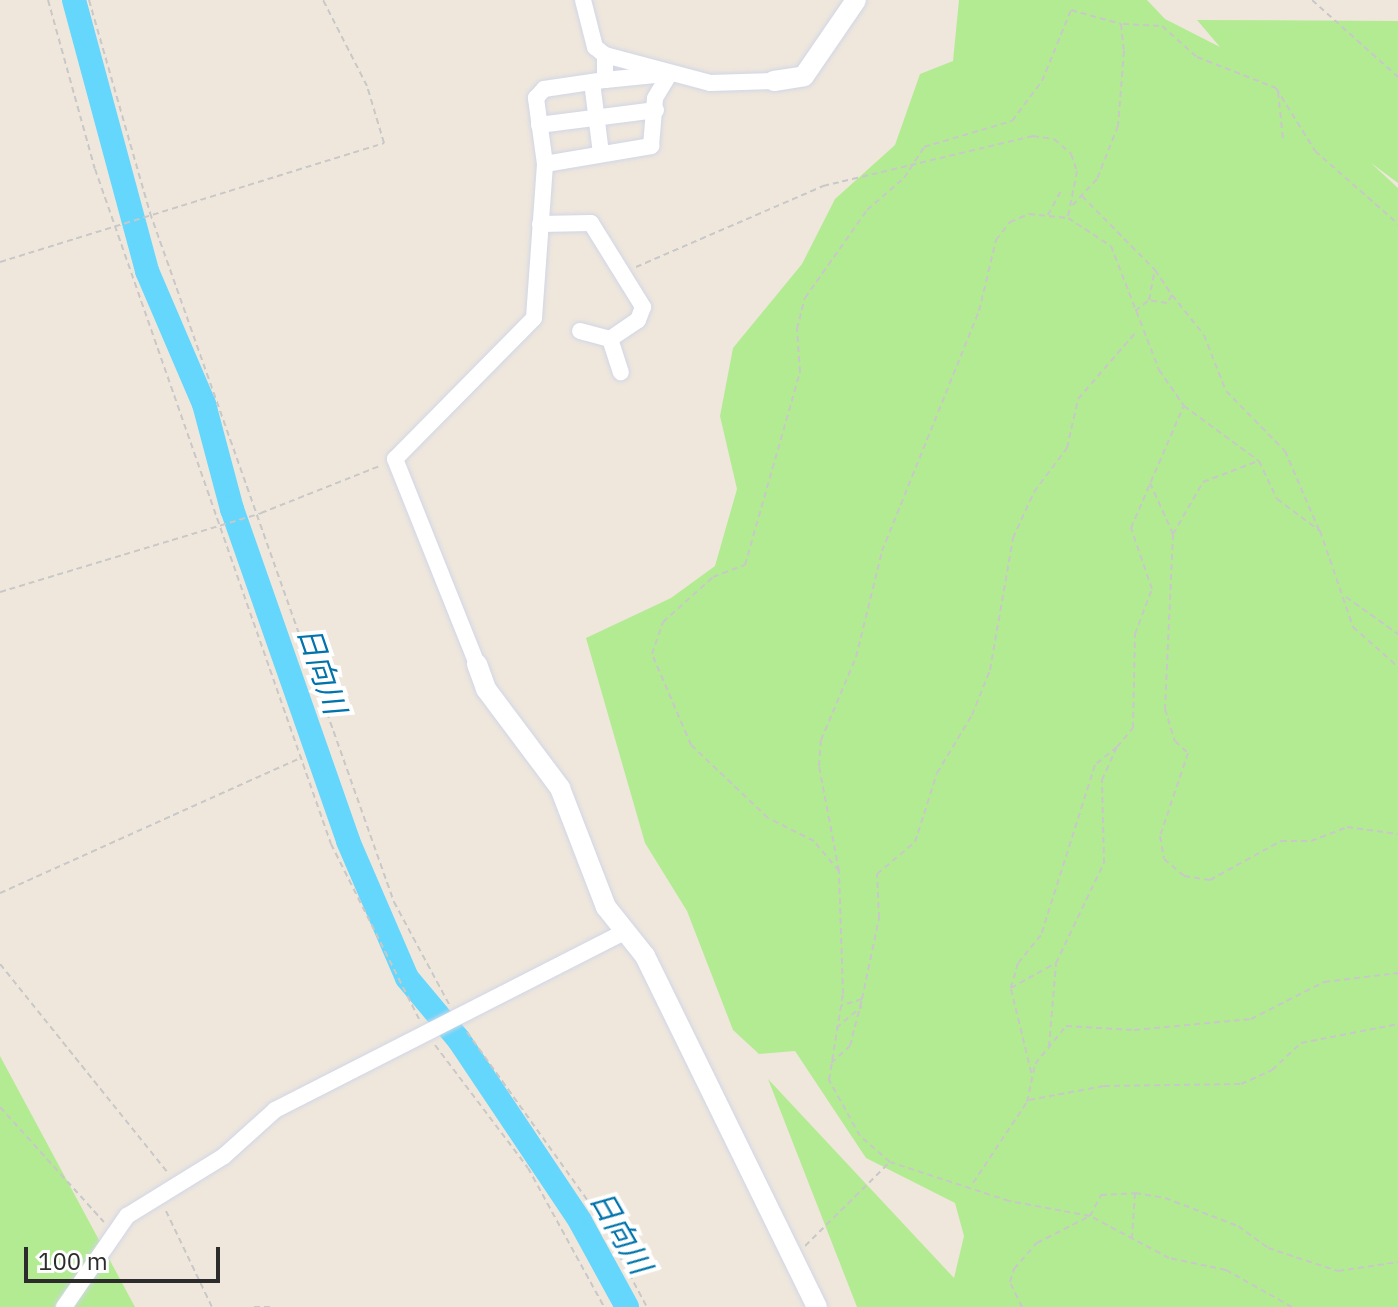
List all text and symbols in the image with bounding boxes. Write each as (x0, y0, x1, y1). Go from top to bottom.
water label: 日向川 (290, 622, 354, 718)
water label: 日向川 (583, 1184, 659, 1280)
scale bar (28, 1231, 224, 1281)
text: 100 m (38, 1245, 108, 1277)

